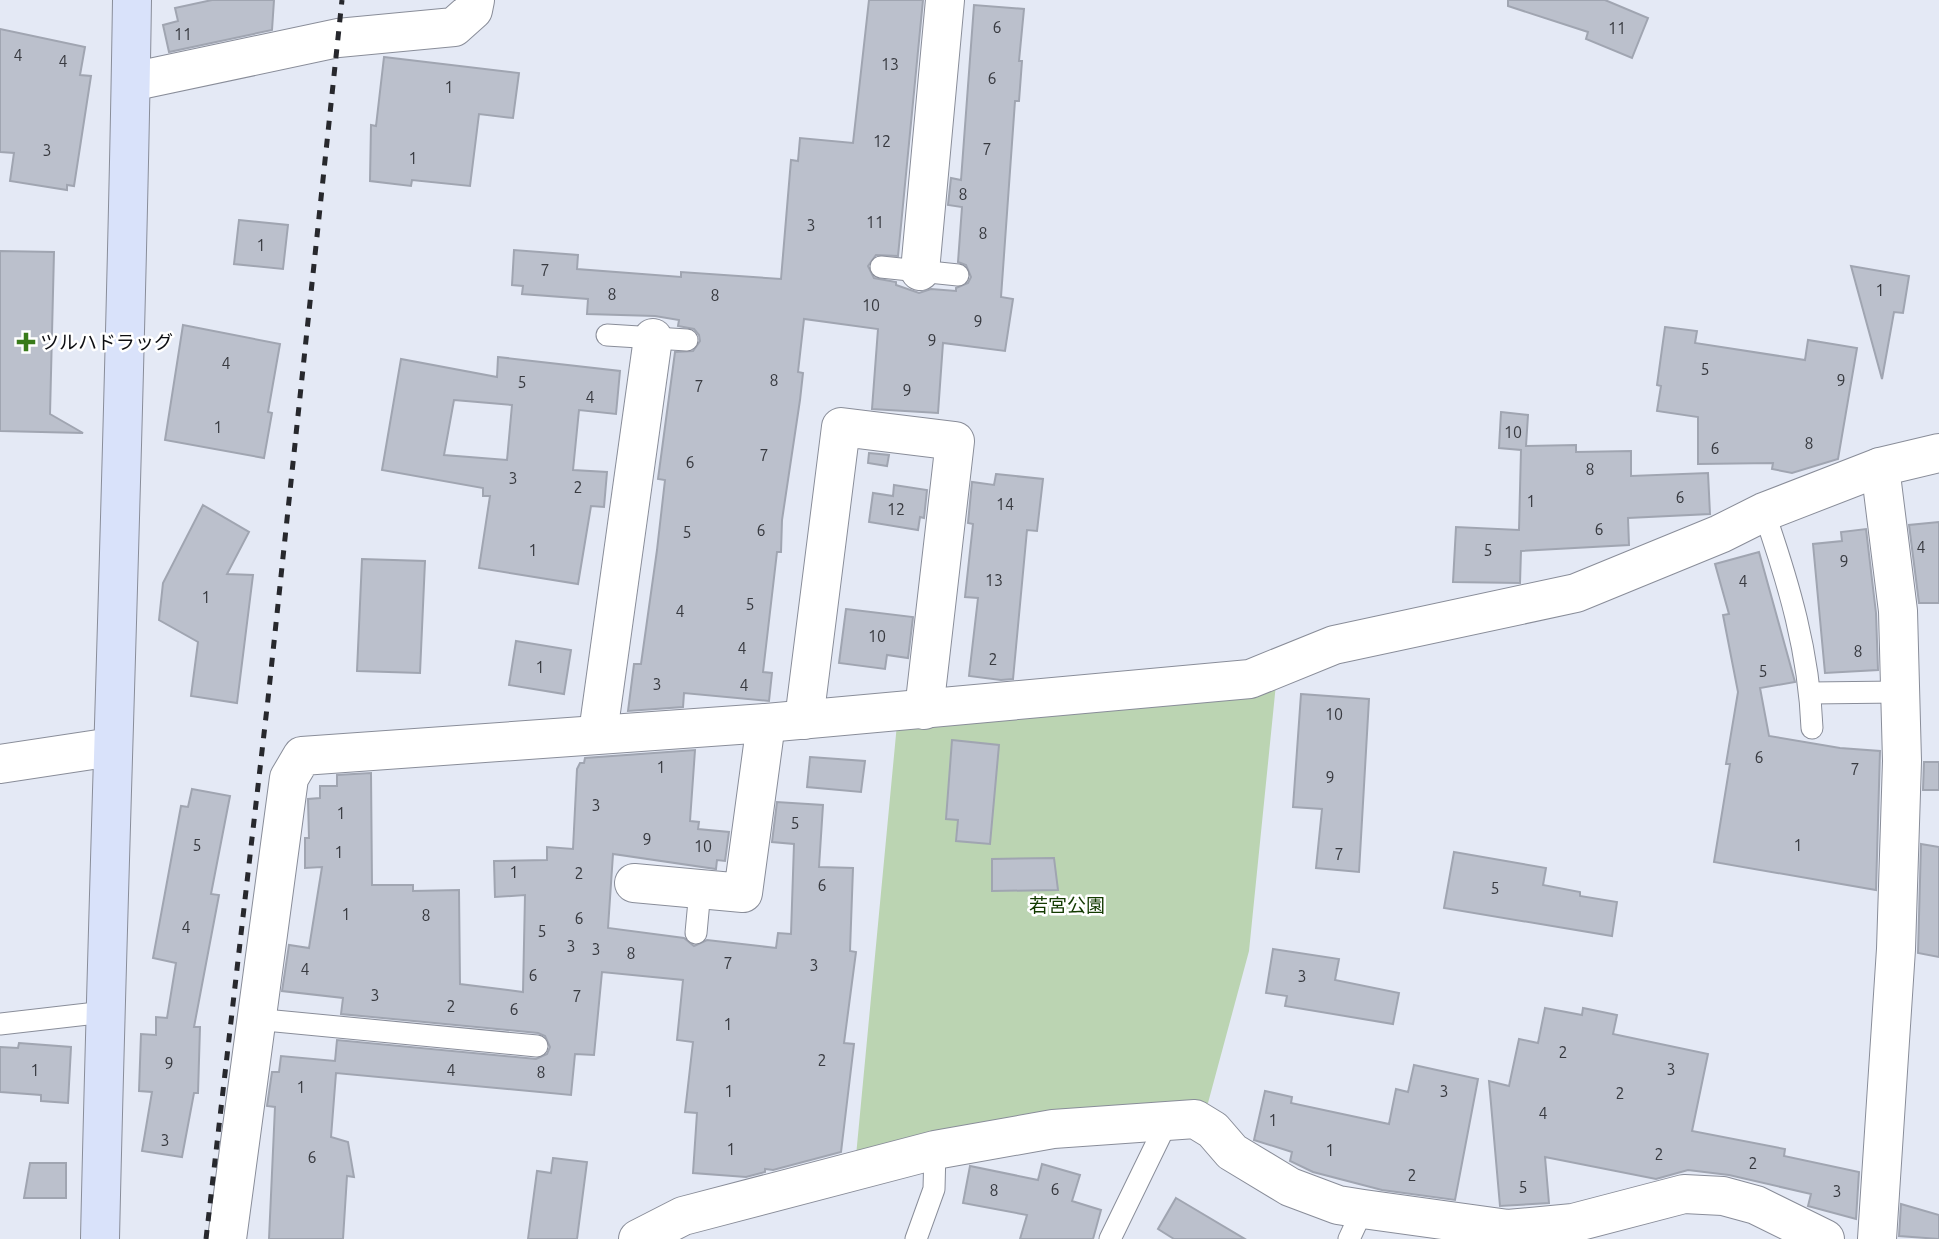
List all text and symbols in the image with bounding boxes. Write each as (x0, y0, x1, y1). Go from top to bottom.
house number: 6 (992, 18, 1002, 36)
house number: 11 (1608, 19, 1626, 37)
house number: 11 (174, 25, 192, 43)
house number: 4 (13, 46, 23, 64)
house number: 4 (58, 52, 68, 70)
house number: 13 (881, 55, 899, 73)
house number: 6 (987, 69, 997, 87)
house number: 1 (444, 78, 454, 96)
house number: 12 (873, 132, 891, 150)
house number: 7 (982, 140, 992, 158)
house number: 3 (42, 141, 52, 159)
house number: 1 (408, 149, 418, 167)
house number: 8 (958, 185, 968, 203)
house number: 11 (866, 213, 884, 231)
house number: 3 (806, 216, 816, 234)
house number: 8 (978, 224, 988, 242)
house number: 1 (256, 236, 266, 254)
house number: 7 (540, 261, 550, 279)
house number: 1 (1875, 281, 1885, 299)
house number: 8 (607, 285, 617, 303)
house number: 8 (710, 286, 720, 304)
house number: 10 (862, 296, 880, 314)
house number: 9 (973, 312, 983, 330)
place label: ツルハドラッグ (40, 331, 173, 353)
house number: 9 (927, 331, 937, 349)
marker: ツルハドラッグ (18, 334, 34, 350)
house number: 4 (221, 354, 231, 372)
house number: 5 (1700, 360, 1710, 378)
house number: 8 (769, 371, 779, 389)
house number: 9 (1836, 371, 1846, 389)
house number: 5 (517, 373, 527, 391)
house number: 7 (694, 377, 704, 395)
house number: 9 (902, 381, 912, 399)
house number: 4 (585, 388, 595, 406)
house number: 1 (213, 418, 223, 436)
house number: 10 (1504, 423, 1522, 441)
house number: 8 (1804, 434, 1814, 452)
house number: 6 (1710, 439, 1720, 457)
house number: 7 (759, 446, 769, 464)
house number: 6 (685, 453, 695, 471)
house number: 8 (1585, 460, 1595, 478)
house number: 3 (508, 469, 518, 487)
house number: 2 (573, 478, 583, 496)
house number: 6 (1675, 488, 1685, 506)
house number: 1 (1526, 492, 1536, 510)
house number: 14 (996, 495, 1014, 513)
house number: 12 (887, 500, 905, 518)
house number: 6 (1594, 520, 1604, 538)
house number: 6 (756, 521, 766, 539)
house number: 5 (682, 523, 692, 541)
house number: 4 (1916, 538, 1926, 556)
house number: 1 (528, 541, 538, 559)
house number: 5 (1483, 541, 1493, 559)
house number: 9 (1839, 552, 1849, 570)
house number: 13 (985, 571, 1003, 589)
house number: 4 (1738, 572, 1748, 590)
house number: 1 (201, 588, 211, 606)
house number: 5 (745, 595, 755, 613)
house number: 4 (675, 602, 685, 620)
house number: 10 (868, 627, 886, 645)
house number: 4 (737, 639, 747, 657)
house number: 8 (1853, 642, 1863, 660)
house number: 2 (988, 650, 998, 668)
house number: 1 (535, 658, 545, 676)
house number: 5 (1758, 662, 1768, 680)
house number: 3 (652, 675, 662, 693)
house number: 4 (739, 676, 749, 694)
house number: 10 (1325, 705, 1343, 723)
house number: 6 (1754, 748, 1764, 766)
house number: 1 (656, 758, 666, 776)
house number: 7 (1850, 760, 1860, 778)
house number: 9 (1325, 768, 1335, 786)
house number: 3 (591, 796, 601, 814)
house number: 1 (336, 804, 346, 822)
house number: 5 (790, 814, 800, 832)
house number: 9 (642, 830, 652, 848)
house number: 5 (192, 836, 202, 854)
house number: 1 (1793, 836, 1803, 854)
house number: 10 (694, 837, 712, 855)
house number: 1 (334, 843, 344, 861)
house number: 7 (1334, 845, 1344, 863)
house number: 1 (509, 863, 519, 881)
house number: 2 (574, 864, 584, 882)
house number: 6 (817, 876, 827, 894)
house number: 5 (1490, 879, 1500, 897)
park label: 若宮公園 (1029, 894, 1105, 916)
house number: 1 (341, 905, 351, 923)
house number: 8 (421, 906, 431, 924)
house number: 6 (574, 909, 584, 927)
house number: 4 (181, 918, 191, 936)
house number: 5 (537, 922, 547, 940)
house number: 3 (566, 937, 576, 955)
house number: 3 (591, 940, 601, 958)
house number: 8 (626, 944, 636, 962)
house number: 7 (723, 954, 733, 972)
house number: 3 (809, 956, 819, 974)
house number: 4 (300, 960, 310, 978)
house number: 6 (528, 966, 538, 984)
house number: 3 (1297, 967, 1307, 985)
house number: 3 (370, 986, 380, 1004)
house number: 7 (572, 987, 582, 1005)
house number: 2 (446, 997, 456, 1015)
house number: 6 (509, 1000, 519, 1018)
house number: 1 (723, 1015, 733, 1033)
house number: 2 (1558, 1043, 1568, 1061)
house number: 2 (817, 1051, 827, 1069)
house number: 9 (164, 1054, 174, 1072)
house number: 3 (1666, 1060, 1676, 1078)
house number: 1 (30, 1061, 40, 1079)
house number: 4 (446, 1061, 456, 1079)
house number: 8 (536, 1063, 546, 1081)
house number: 1 (296, 1078, 306, 1096)
house number: 1 (724, 1082, 734, 1100)
house number: 3 (1439, 1082, 1449, 1100)
house number: 2 (1615, 1084, 1625, 1102)
house number: 4 (1538, 1104, 1548, 1122)
house number: 1 (1268, 1111, 1278, 1129)
house number: 3 (160, 1131, 170, 1149)
house number: 1 (726, 1140, 736, 1158)
house number: 1 (1325, 1141, 1335, 1159)
house number: 2 (1654, 1145, 1664, 1163)
house number: 6 (307, 1148, 317, 1166)
house number: 2 (1748, 1154, 1758, 1172)
house number: 2 (1407, 1166, 1417, 1184)
house number: 5 (1518, 1178, 1528, 1196)
house number: 6 (1050, 1180, 1060, 1198)
house number: 8 (989, 1181, 999, 1199)
house number: 3 (1832, 1182, 1842, 1200)

